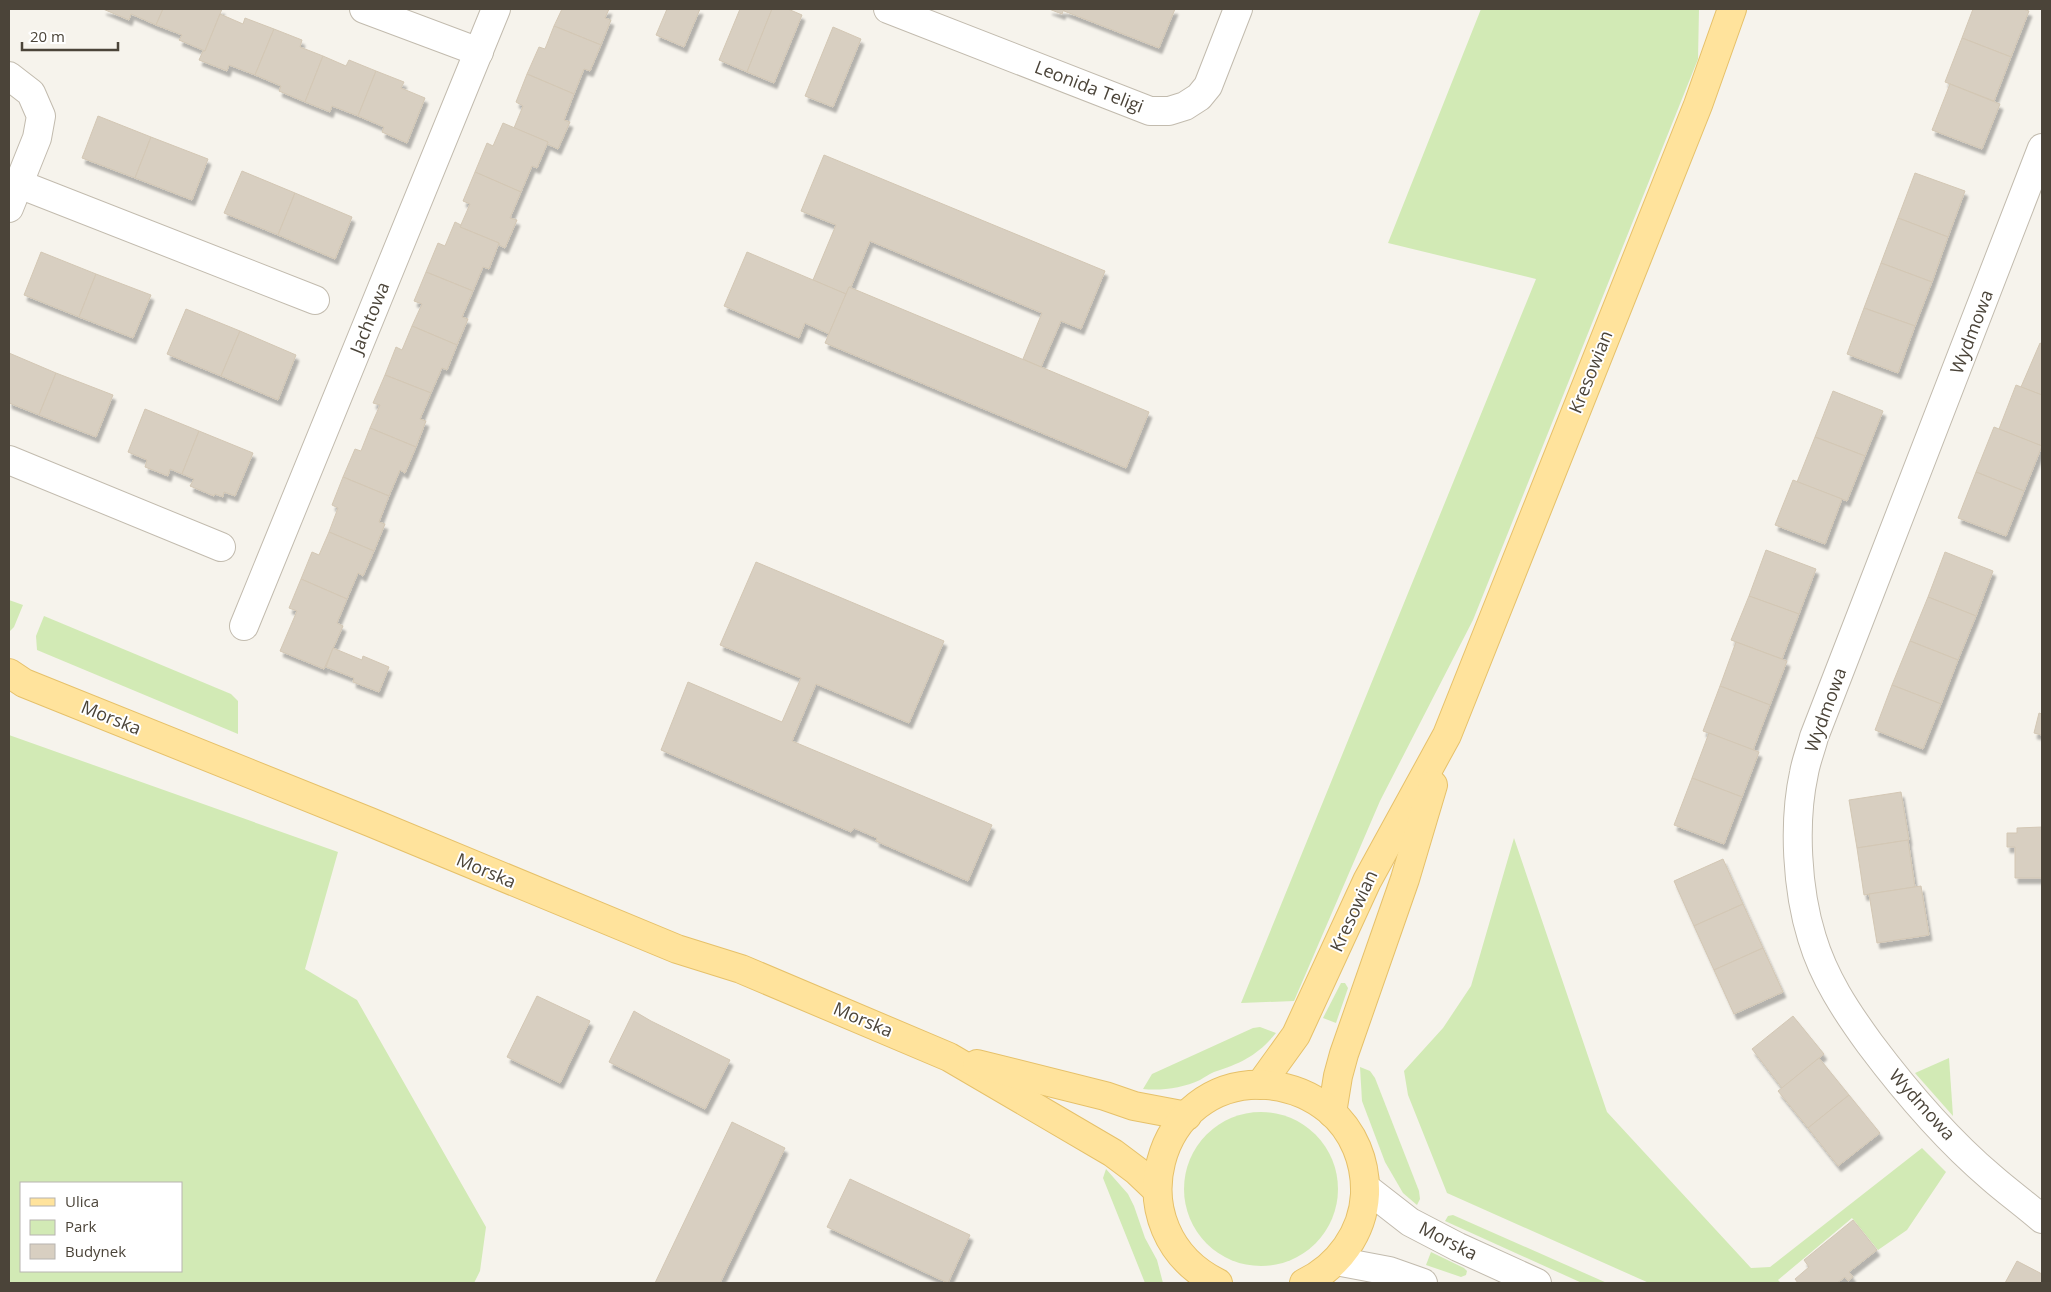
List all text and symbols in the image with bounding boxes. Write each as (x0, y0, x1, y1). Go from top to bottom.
scale bar (22, 20, 119, 52)
text: 20 m (30, 26, 65, 46)
street label: Leonida Teligi (1031, 54, 1147, 118)
street label: Jachtowa (343, 278, 394, 359)
street label: Wydmowa (1944, 286, 1998, 377)
street label: Kresowian (1563, 327, 1618, 417)
street label: Wydmowa (1799, 664, 1851, 755)
street label: Morska (78, 694, 145, 740)
street label: Morska (453, 847, 520, 893)
street label: Kresowian (1324, 866, 1382, 955)
street label: Morska (830, 996, 897, 1042)
street label: Wydmowa (1884, 1064, 1961, 1145)
legend (20, 1182, 182, 1272)
text: Ulica (65, 1191, 99, 1211)
street label: Morska (1415, 1215, 1482, 1265)
text: Park (65, 1216, 96, 1236)
text: Budynek (65, 1241, 126, 1261)

